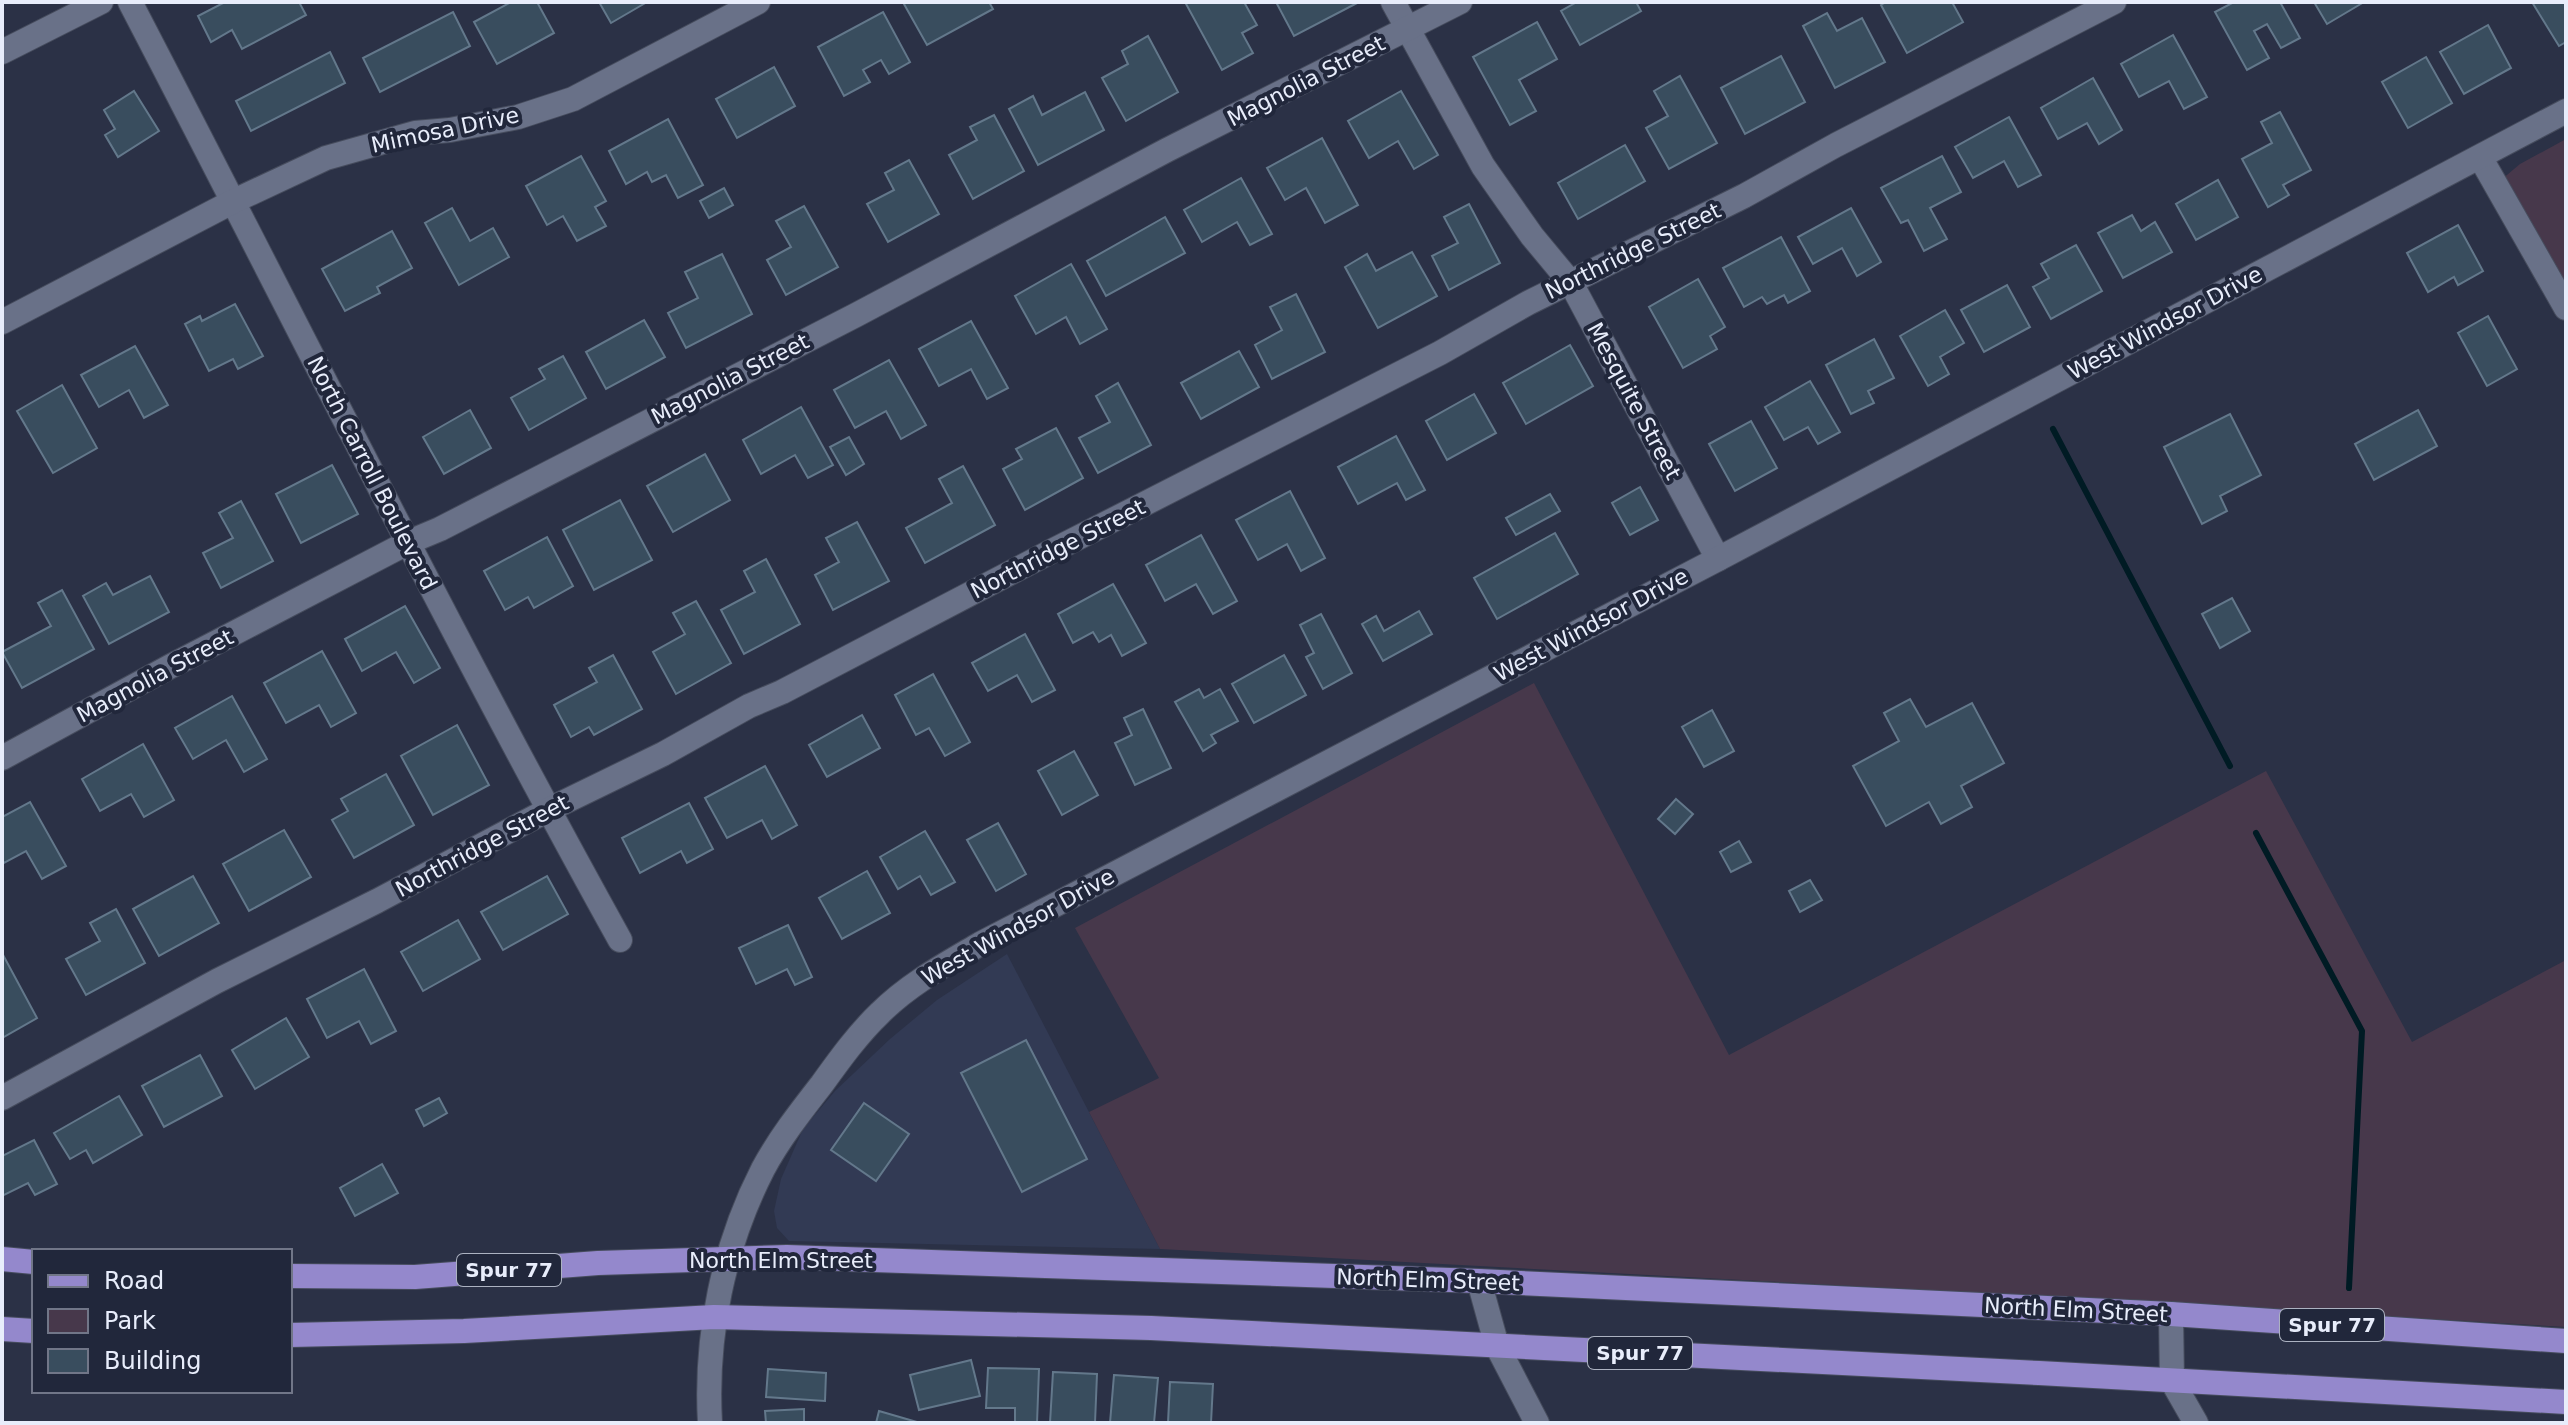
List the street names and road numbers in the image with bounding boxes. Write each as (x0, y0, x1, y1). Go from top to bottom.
street label: Magnolia Street (1223, 30, 1389, 131)
street label: Mimosa Drive (369, 102, 521, 158)
street label: Northridge Street (1541, 198, 1725, 304)
street label: West Windsor Drive (2064, 261, 2266, 385)
street label: Mesquite Street (1582, 318, 1686, 484)
street label: Magnolia Street (647, 328, 813, 429)
street label: North Carroll Boulevard (302, 352, 442, 594)
street label: Northridge Street (967, 494, 1150, 604)
street label: West Windsor Drive (1490, 563, 1692, 687)
street label: Magnolia Street (73, 624, 238, 728)
street label: Northridge Street (391, 790, 573, 902)
street label: West Windsor Drive (917, 864, 1119, 990)
street label: North Elm Street (689, 1248, 873, 1273)
road number: Spur 77 (457, 1254, 561, 1286)
street label: North Elm Street (1336, 1264, 1521, 1296)
street label: North Elm Street (1984, 1293, 2169, 1327)
road number: Spur 77 (2280, 1309, 2384, 1341)
road number: Spur 77 (1588, 1337, 1692, 1369)

